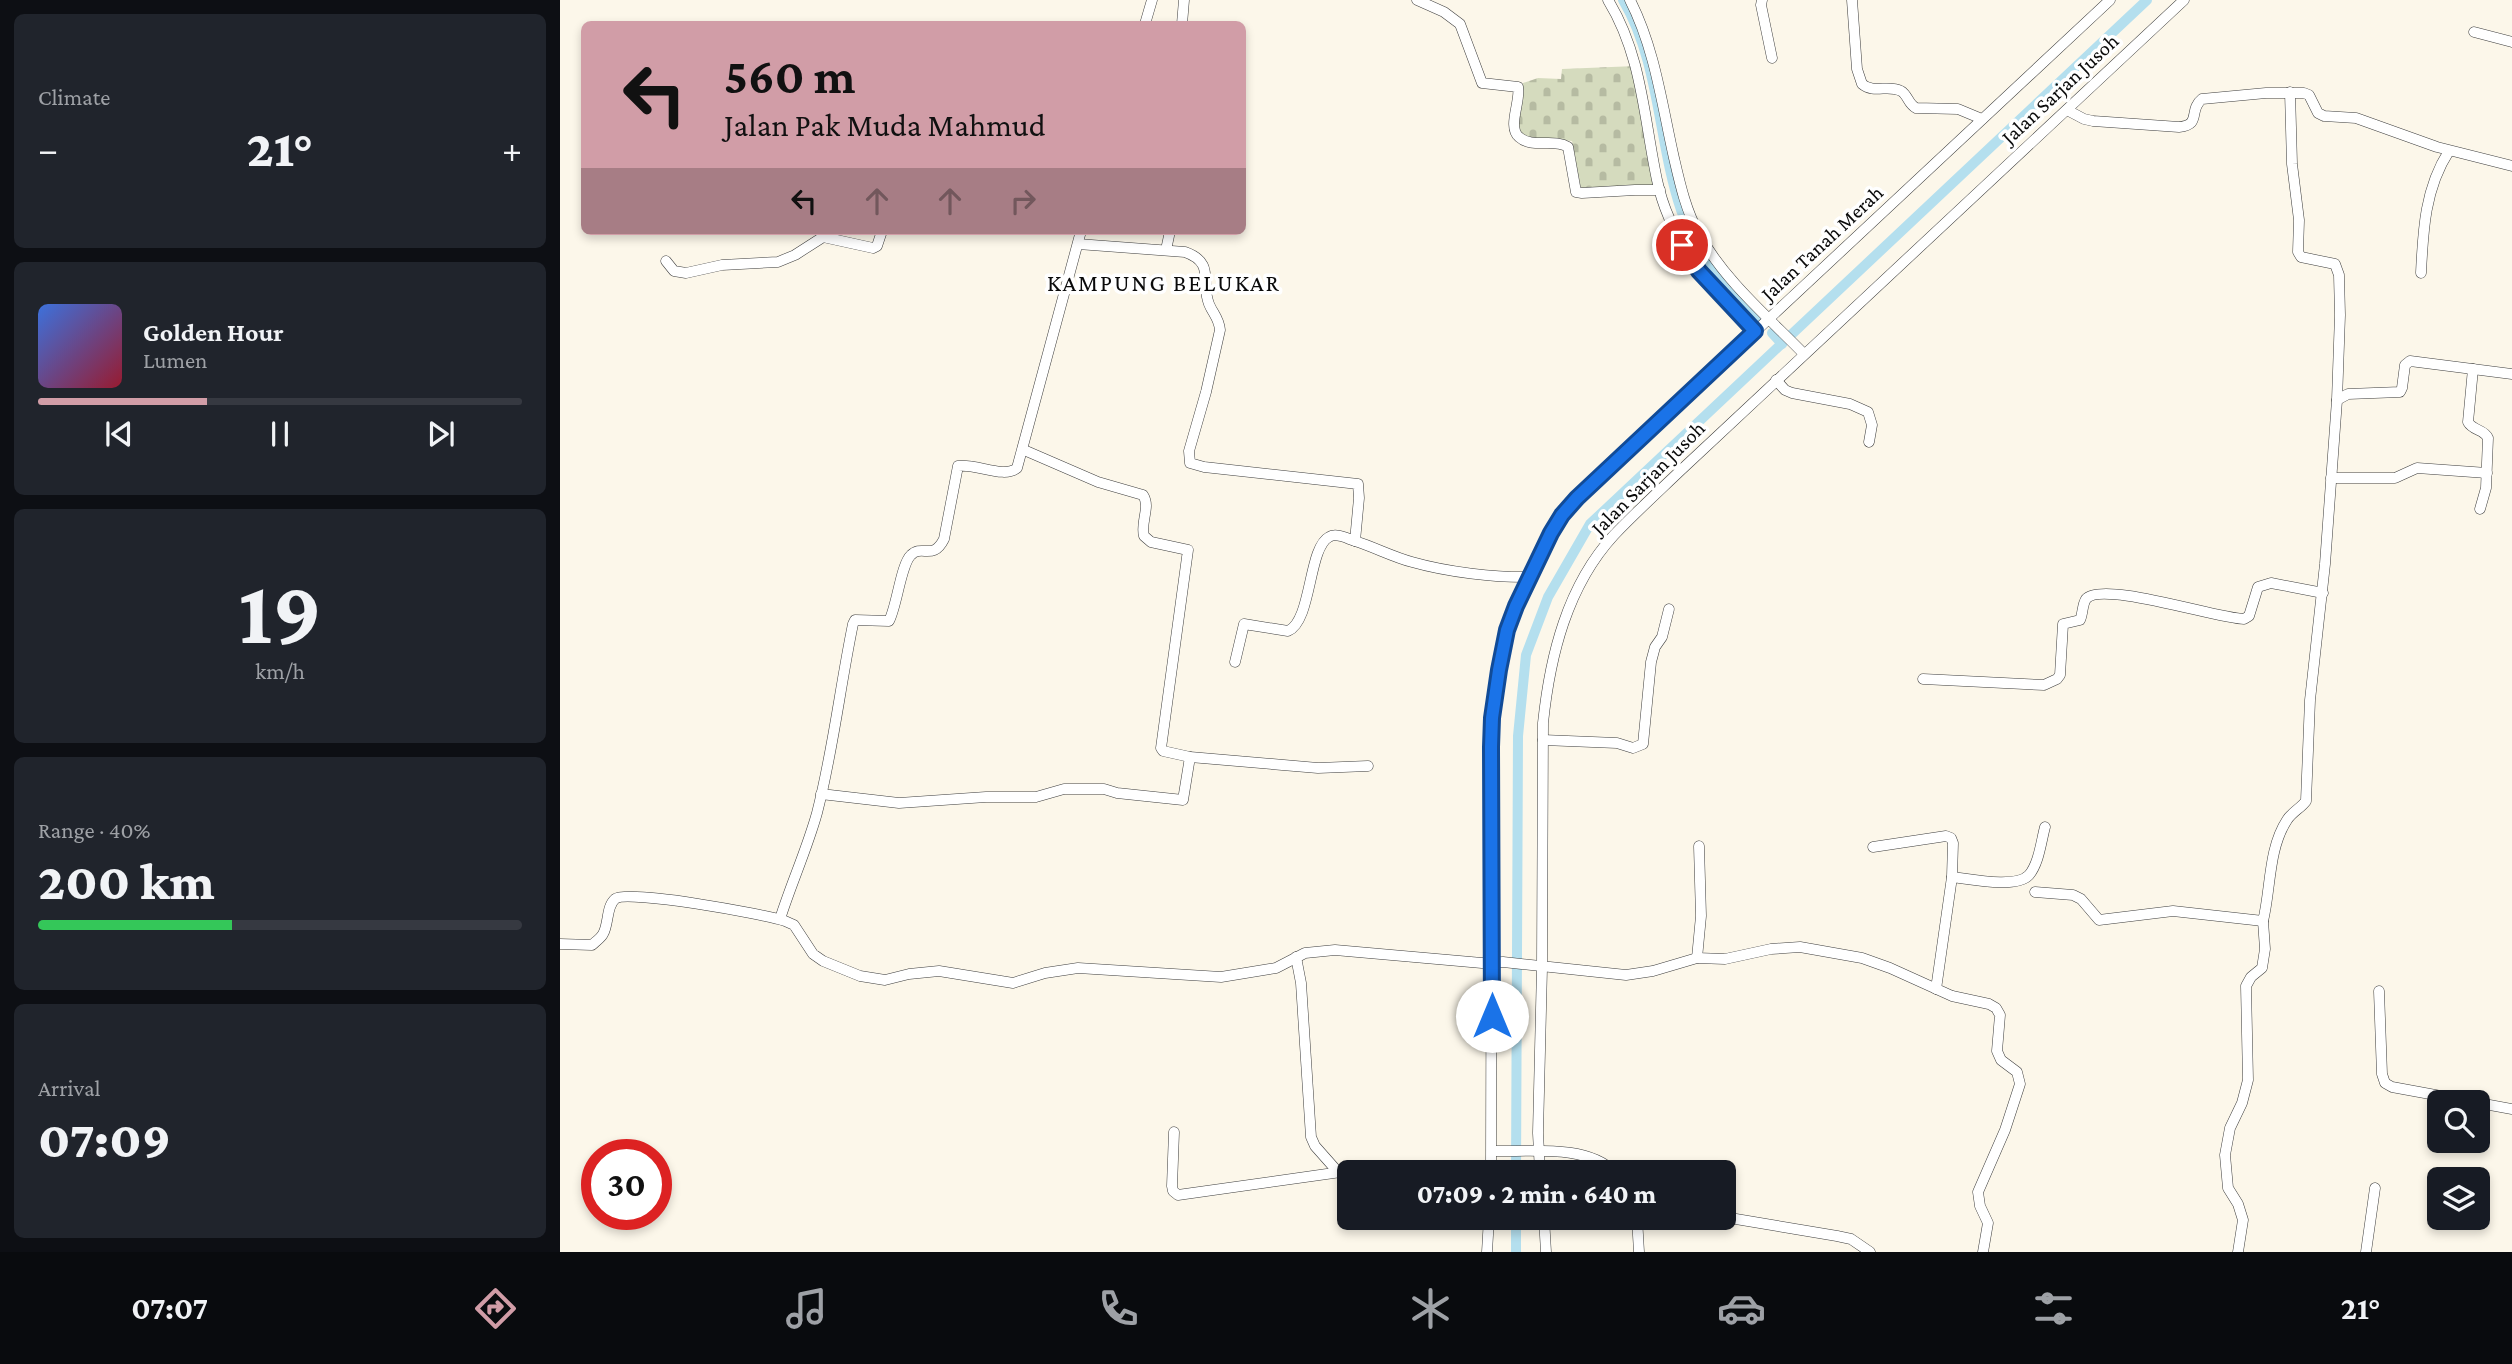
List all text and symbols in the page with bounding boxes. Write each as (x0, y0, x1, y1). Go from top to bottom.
street label: Jalan Sarjan Jusoh (1995, 29, 2123, 151)
icon: left (609, 49, 700, 140)
text: 560 m (724, 49, 855, 104)
text: Climate (38, 84, 110, 110)
text: Jalan Pak Muda Mahmud (724, 107, 1046, 143)
text: 21° (247, 119, 313, 177)
text: − (38, 128, 58, 170)
text: + (502, 128, 522, 170)
street label: Jalan Tanah Merah (1755, 180, 1888, 307)
icon: left (785, 182, 823, 220)
icon: ahead (858, 182, 896, 220)
icon: ahead (931, 182, 969, 220)
icon: right (1004, 182, 1042, 220)
pin (1652, 215, 1712, 275)
icon: arrive (1663, 226, 1701, 264)
district label: KAMPUNG BELUKAR (1047, 269, 1281, 296)
text: Golden Hour (143, 318, 284, 347)
text: Lumen (143, 347, 207, 373)
icon: previous (100, 415, 138, 453)
icon: pause (261, 415, 299, 453)
icon: next (422, 415, 460, 453)
street label: Jalan Sarjan Jusoh (1585, 416, 1710, 541)
text: 19 (238, 561, 322, 663)
text: km/h (255, 658, 305, 684)
text: Range · 40% (38, 817, 151, 843)
text: 200 km (38, 852, 215, 910)
position arrow (1455, 979, 1529, 1053)
text: Arrival (38, 1075, 101, 1101)
map controls (2427, 1090, 2490, 1230)
button: search (2427, 1090, 2490, 1153)
text: 07:09 (38, 1110, 171, 1168)
speed limit sign: 30 (581, 1139, 672, 1230)
button: layers (2427, 1167, 2490, 1230)
text: 07:09 · 2 min · 640 m (1417, 1180, 1656, 1209)
icon: directions (471, 1284, 520, 1333)
icon: music (782, 1284, 831, 1333)
icon: phone (1094, 1284, 1143, 1333)
icon: climate (1406, 1284, 1455, 1333)
icon: car (1717, 1284, 1766, 1333)
icon: filters (2029, 1284, 2078, 1333)
text: 07:07 (131, 1290, 208, 1326)
text: 21° (2341, 1290, 2381, 1326)

